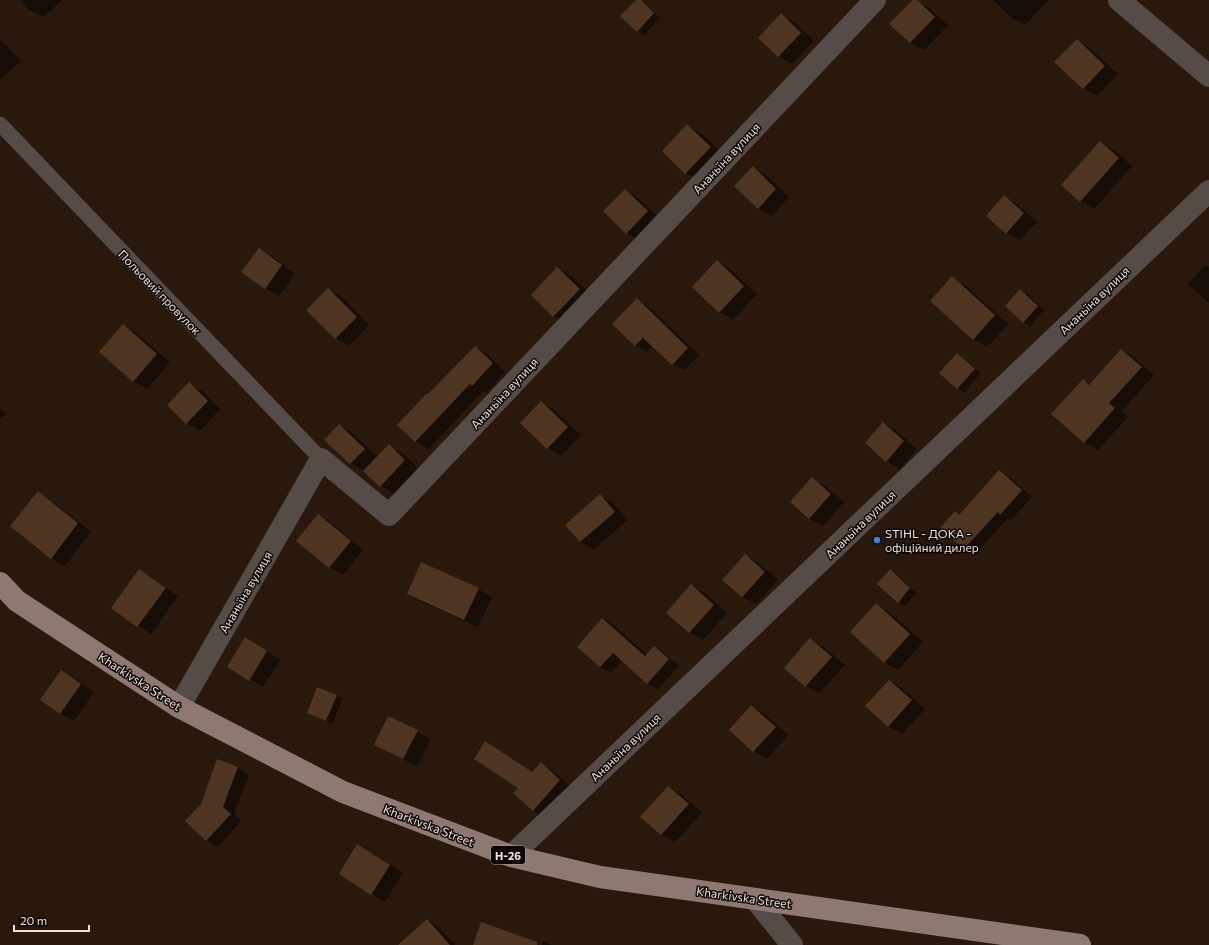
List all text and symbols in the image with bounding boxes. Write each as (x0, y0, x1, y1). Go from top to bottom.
street label: Ананьїна вулиця (690, 120, 762, 196)
street label: Польовий провулок (116, 247, 204, 338)
street label: Ананьїна вулиця (1056, 263, 1132, 337)
street label: Ананьїна вулиця (468, 355, 540, 431)
street label: Ананьїна вулиця (822, 487, 898, 561)
place label: STIHL - ДОКА - офіційний дилер (885, 526, 979, 554)
marker: STIHL - ДОКА - офіційний дилер (872, 535, 882, 545)
street label: Ананьїна вулиця (216, 549, 274, 635)
street label: Kharkivska Street (96, 649, 184, 713)
street label: Ананьїна вулиця (587, 710, 663, 784)
street label: Kharkivska Street (382, 801, 476, 849)
road number: Н-26 (491, 846, 525, 864)
street label: Kharkivska Street (695, 883, 793, 911)
scale bar (14, 907, 89, 933)
text: 20 m (20, 913, 47, 927)

